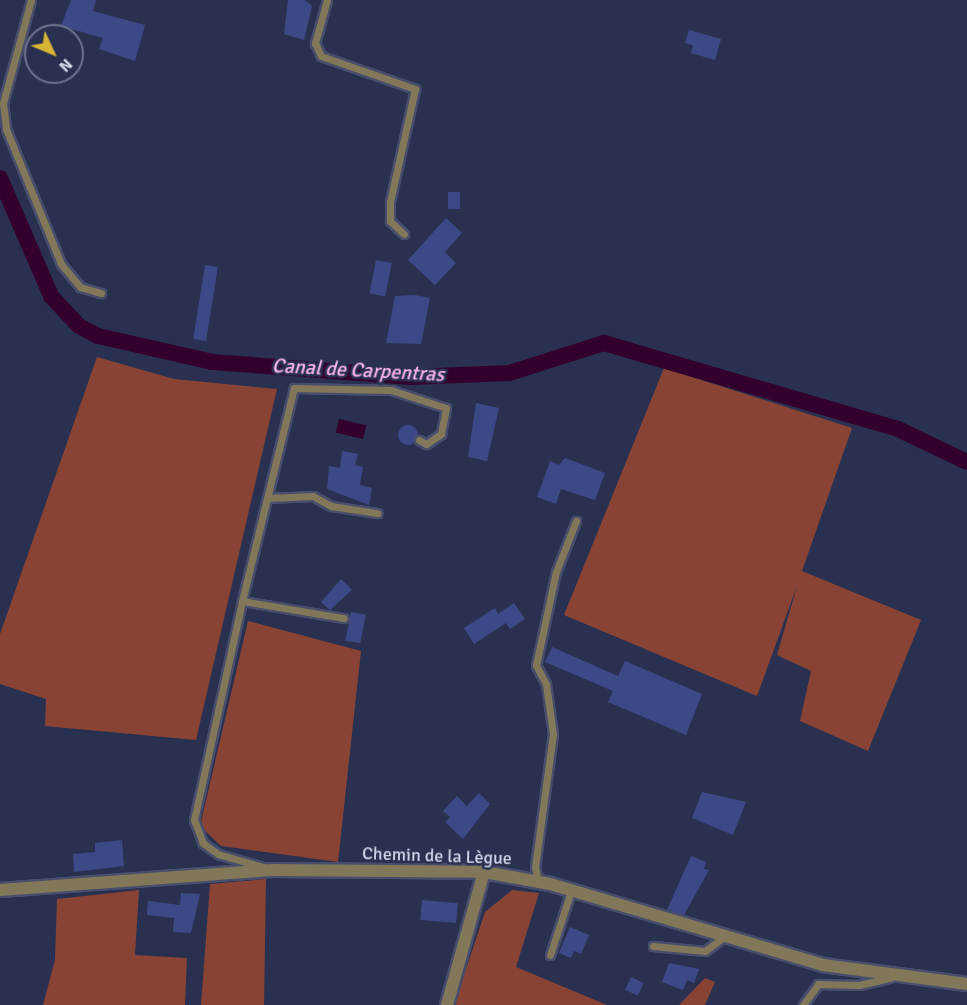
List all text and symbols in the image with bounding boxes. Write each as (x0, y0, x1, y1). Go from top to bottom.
north arrow (24, 24, 84, 84)
text: N (54, 54, 77, 76)
water label: Canal de Carpentras (271, 354, 445, 386)
street label: Chemin de la Lègue (362, 843, 512, 869)

